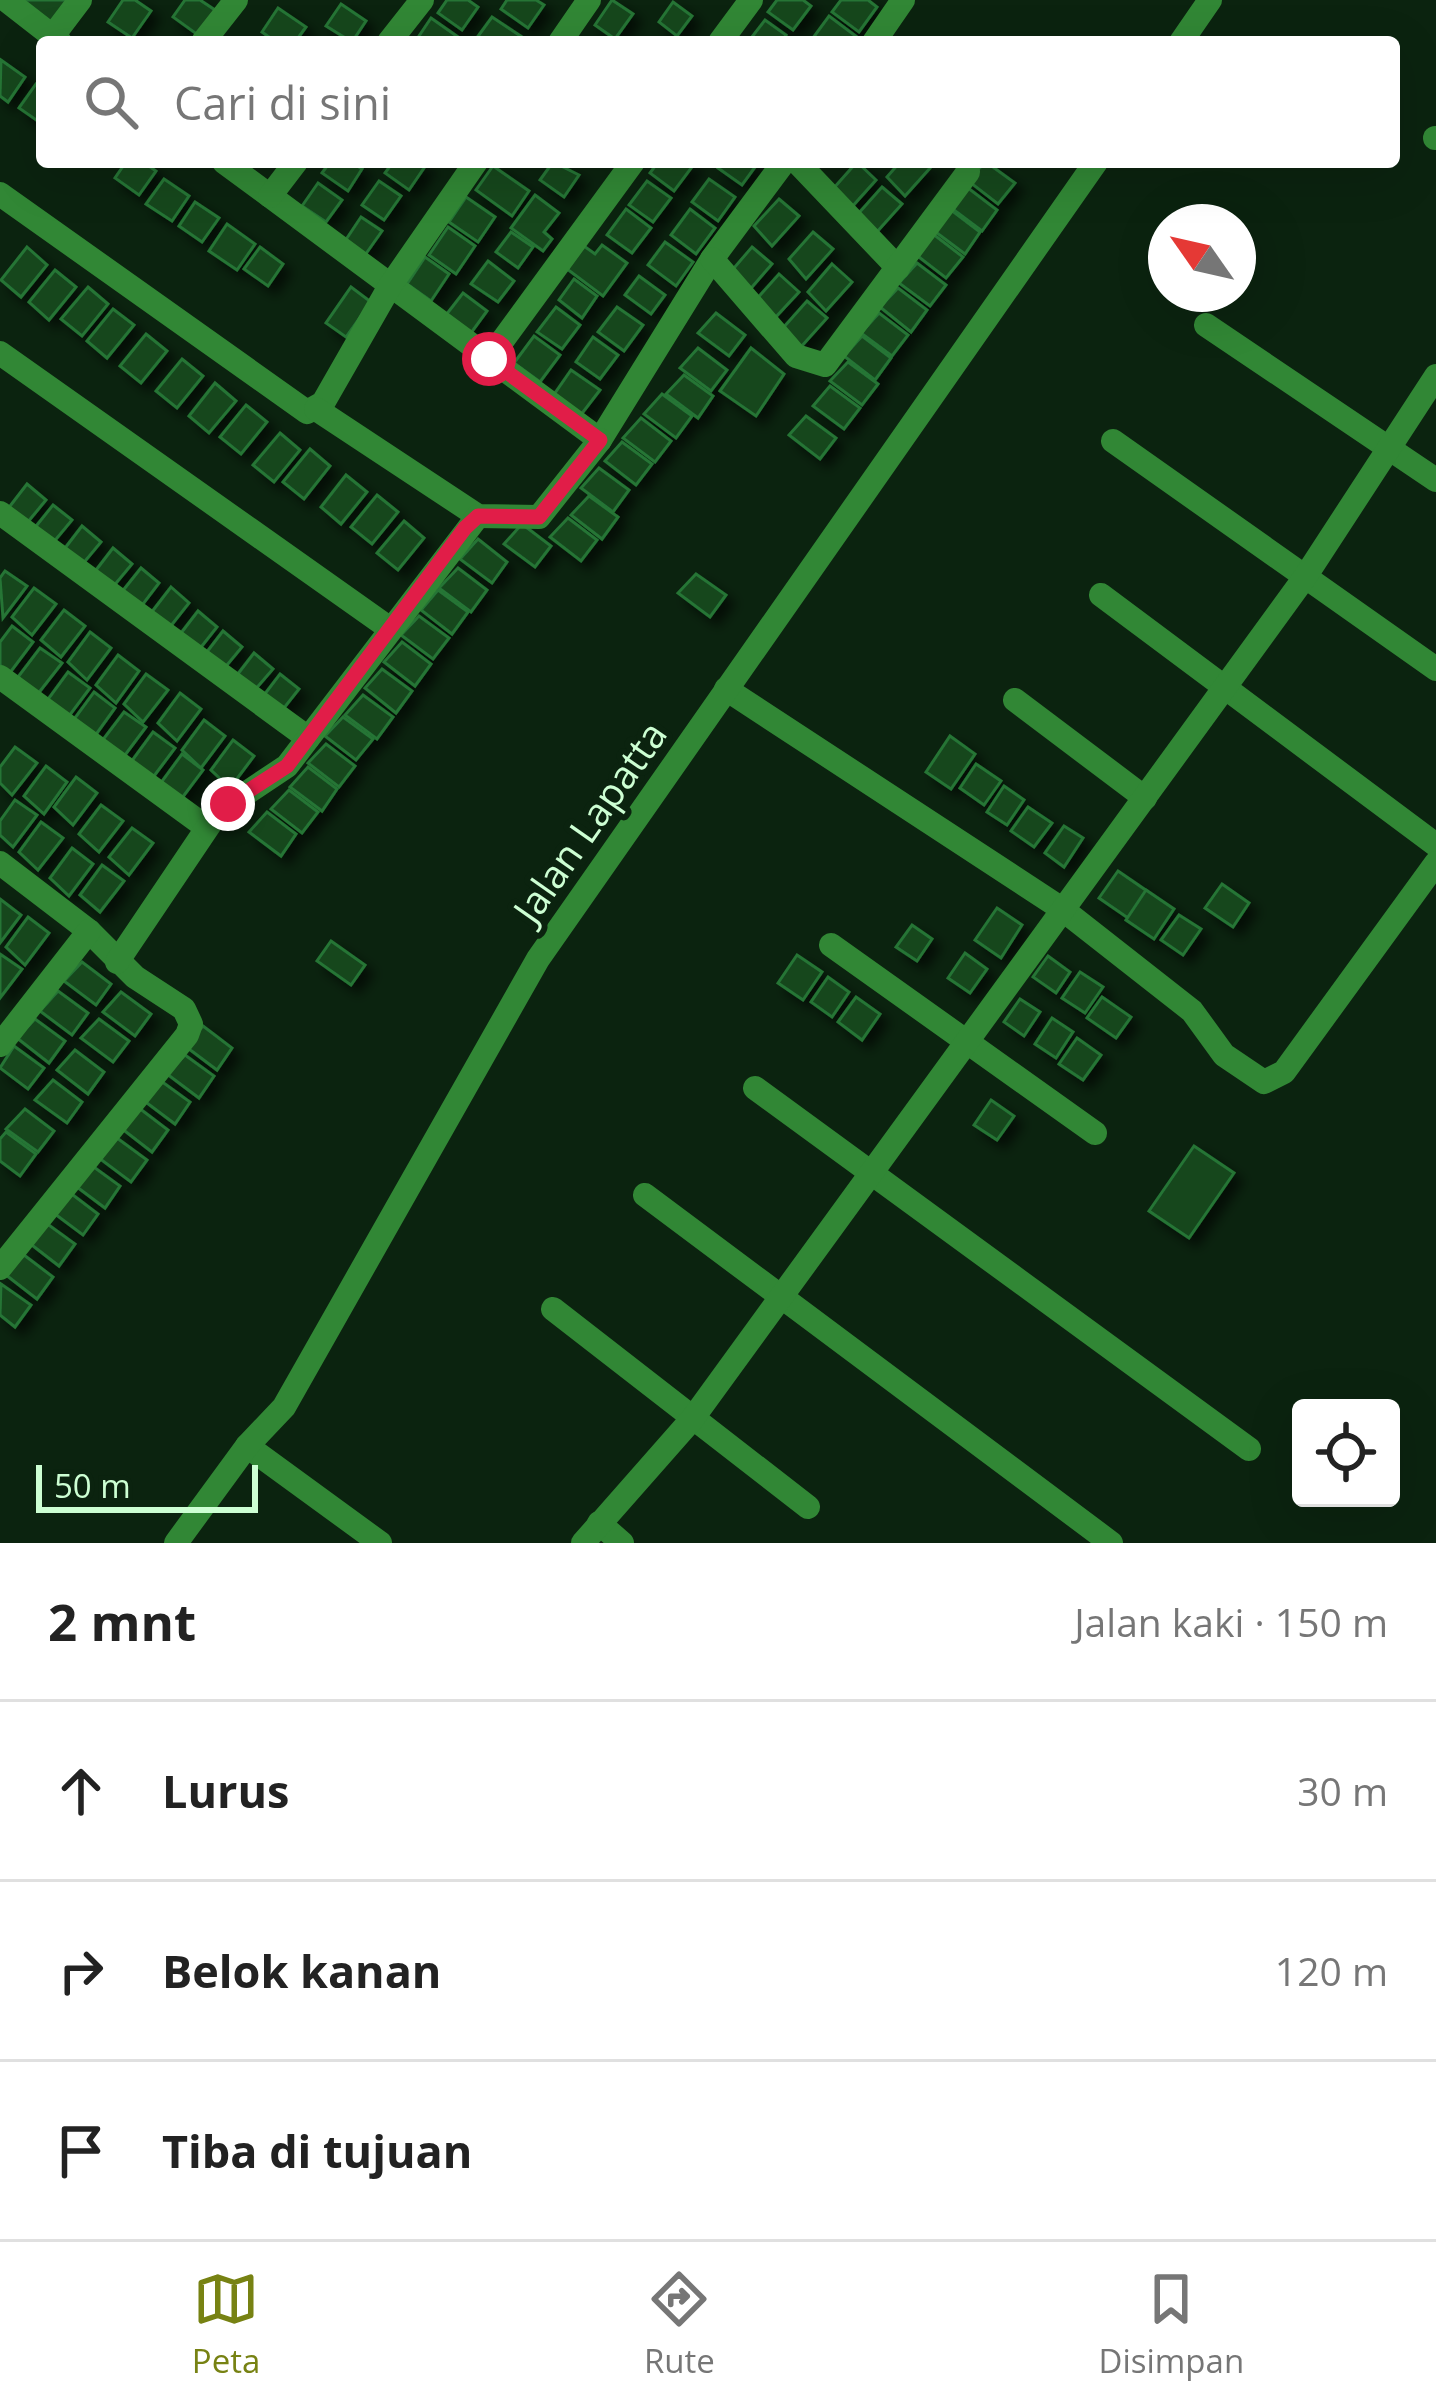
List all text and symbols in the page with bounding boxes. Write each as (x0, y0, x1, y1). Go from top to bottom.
search box (36, 36, 1400, 168)
icon: search (78, 69, 144, 135)
text: Cari di sini (174, 72, 391, 133)
north arrow (1148, 204, 1256, 312)
route start (462, 332, 516, 386)
street label: Jalan Lapatta (497, 710, 678, 936)
route end (201, 777, 255, 831)
map controls (1292, 1399, 1400, 1507)
button: locate (1292, 1399, 1400, 1507)
scale bar (36, 1459, 258, 1512)
text: 50 m (54, 1463, 131, 1508)
text: 2 mnt (48, 1586, 196, 1656)
text: Jalan kaki · 150 m (1074, 1595, 1388, 1648)
icon: ahead (48, 1758, 114, 1824)
text: Lurus (162, 1760, 289, 1821)
text: 30 m (1297, 1764, 1388, 1817)
icon: right (48, 1938, 114, 2004)
text: Belok kanan (162, 1940, 441, 2001)
text: 120 m (1275, 1944, 1388, 1997)
icon: arrive (48, 2118, 114, 2184)
text: Tiba di tujuan (162, 2120, 472, 2181)
tab: Peta (192, 2266, 260, 2383)
tab: Rute (644, 2266, 715, 2383)
tab: Disimpan (1098, 2266, 1244, 2383)

